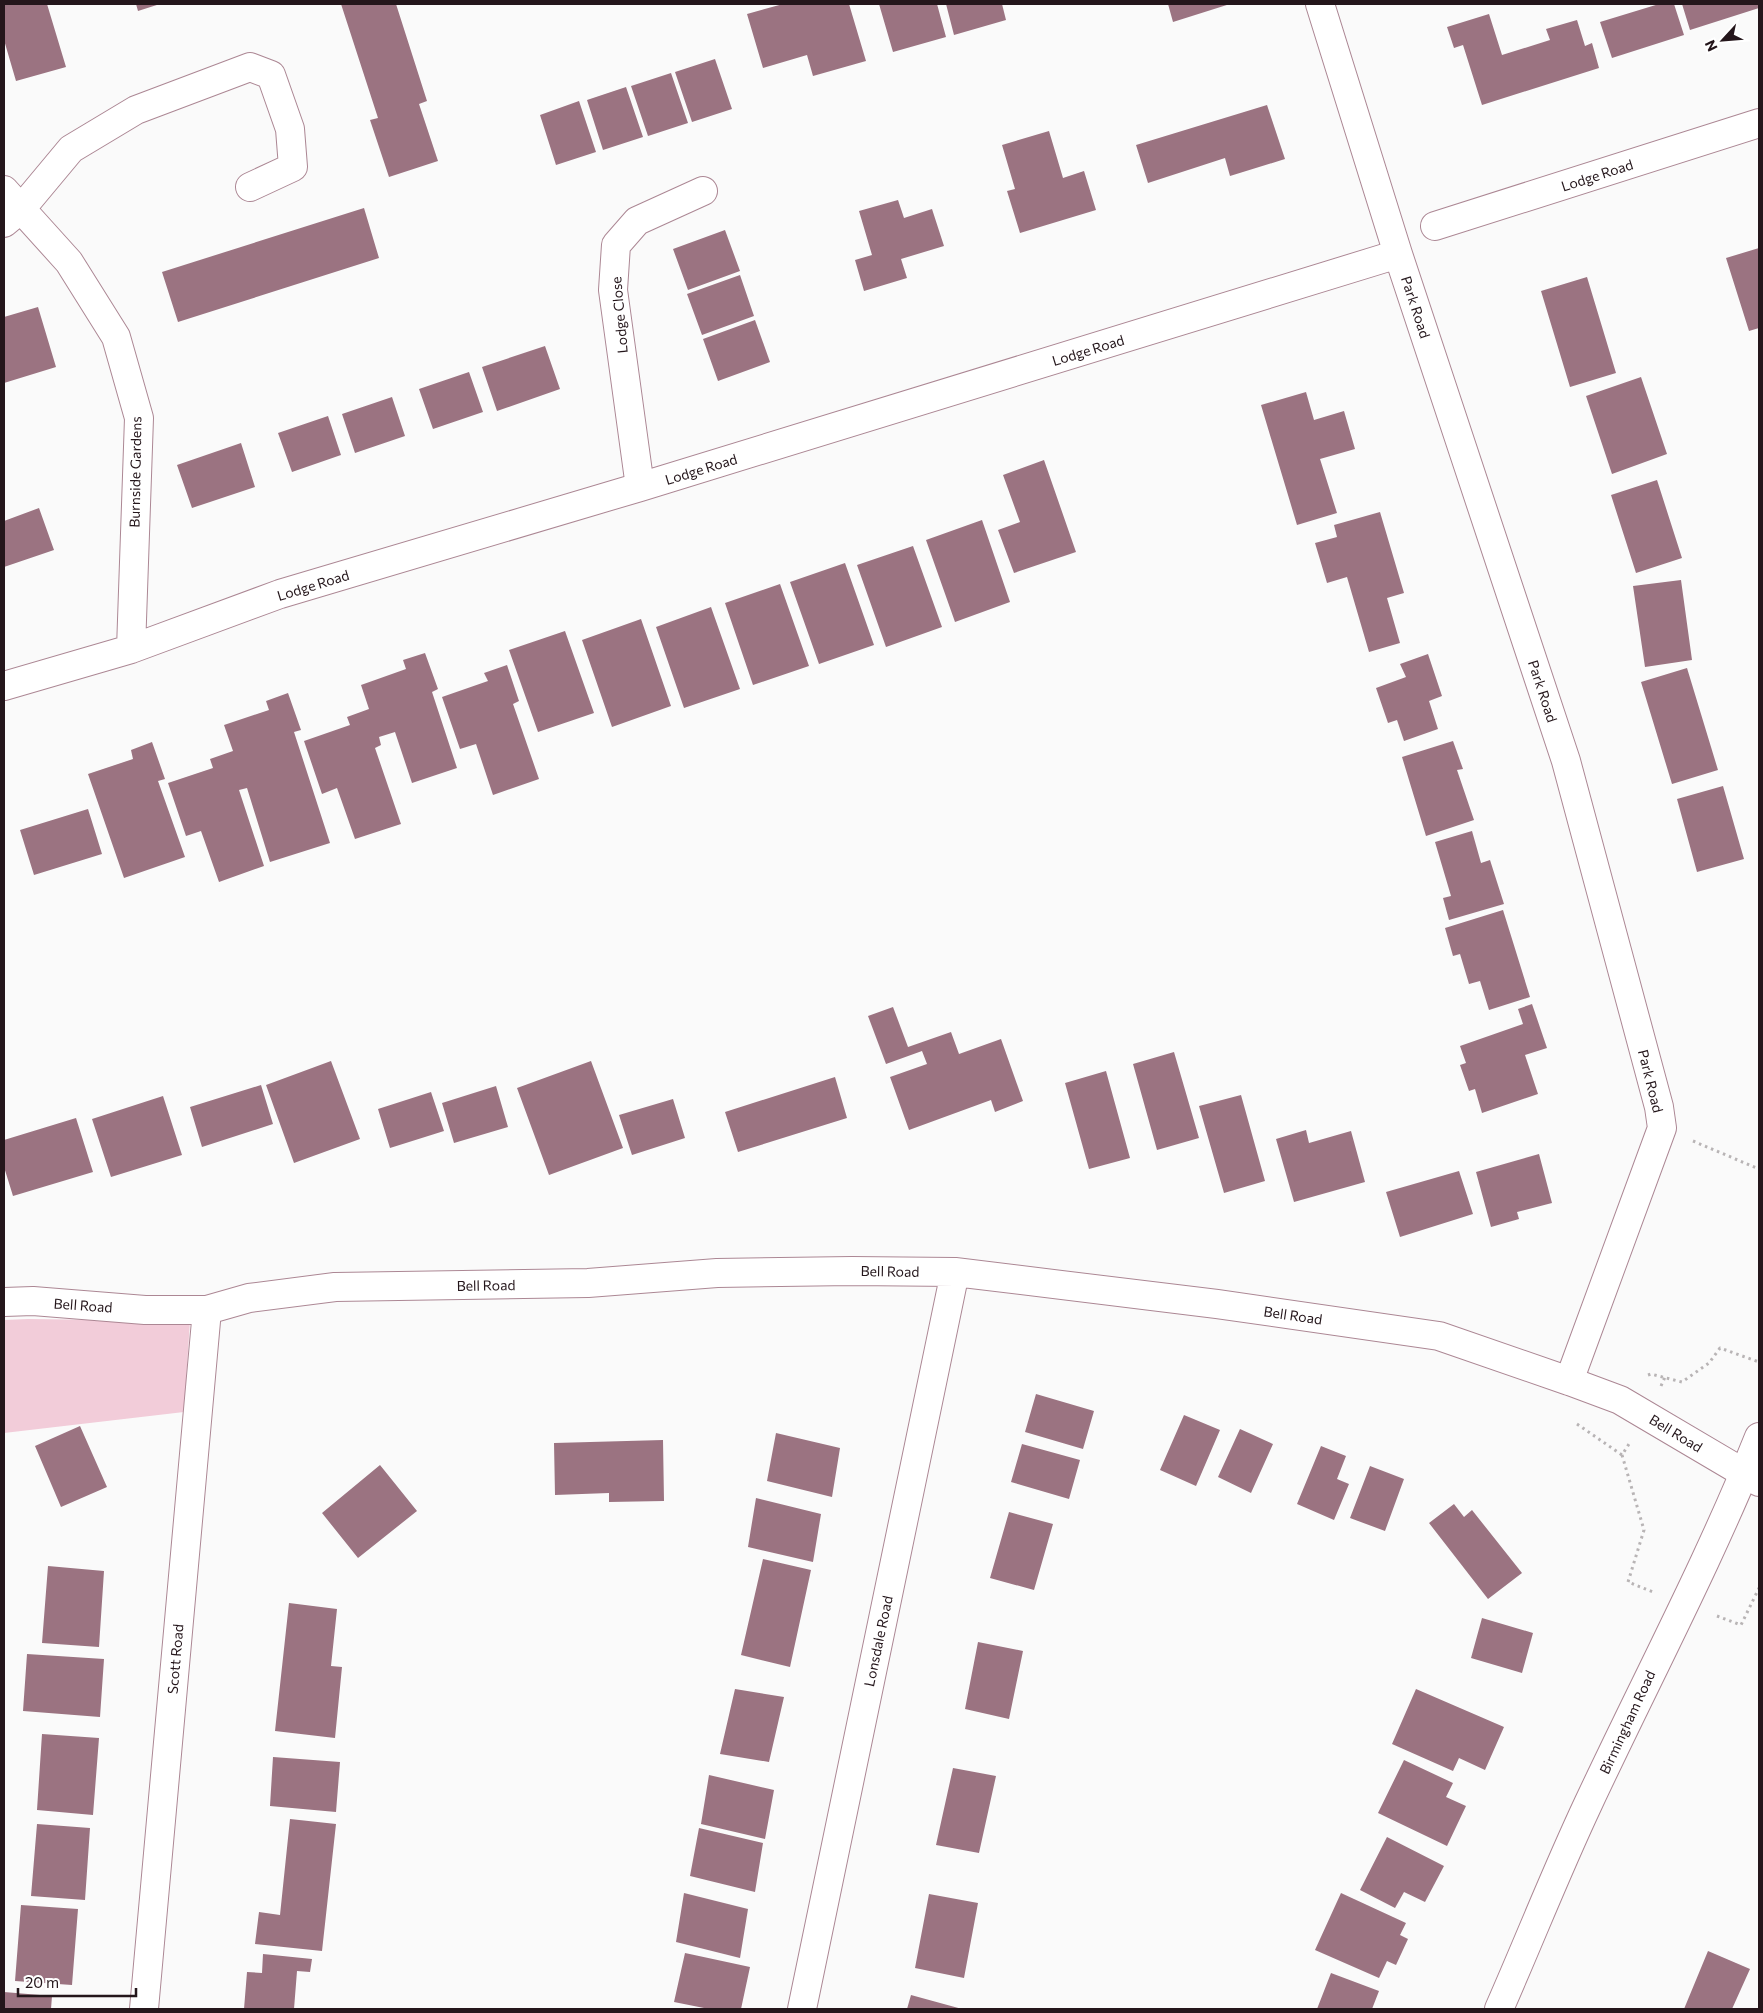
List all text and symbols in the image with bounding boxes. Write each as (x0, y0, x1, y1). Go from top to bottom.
north arrow (1698, 15, 1748, 65)
text: N (1701, 37, 1721, 54)
street label: Lodge Road (1559, 155, 1635, 195)
street label: Park Road (1398, 274, 1434, 340)
street label: Lodge Close (607, 276, 631, 354)
street label: Lodge Road (1050, 331, 1126, 369)
street label: Burnside Gardens (126, 416, 144, 528)
street label: Lodge Road (663, 450, 739, 488)
street label: Lodge Road (275, 566, 351, 604)
street label: Park Road (1525, 658, 1561, 724)
street label: Park Road (1635, 1048, 1667, 1114)
street label: Bell Road (860, 1262, 920, 1280)
street label: Bell Road (456, 1276, 516, 1294)
street label: Bell Road (53, 1294, 113, 1316)
street label: Bell Road (1263, 1302, 1323, 1328)
street label: Bell Road (1646, 1411, 1706, 1455)
street label: Lonsdale Road (860, 1594, 896, 1688)
street label: Scott Road (163, 1623, 187, 1695)
street label: Birmingham Road (1596, 1667, 1658, 1777)
scale bar (18, 1966, 135, 1998)
text: 20 m (25, 1973, 59, 1991)

